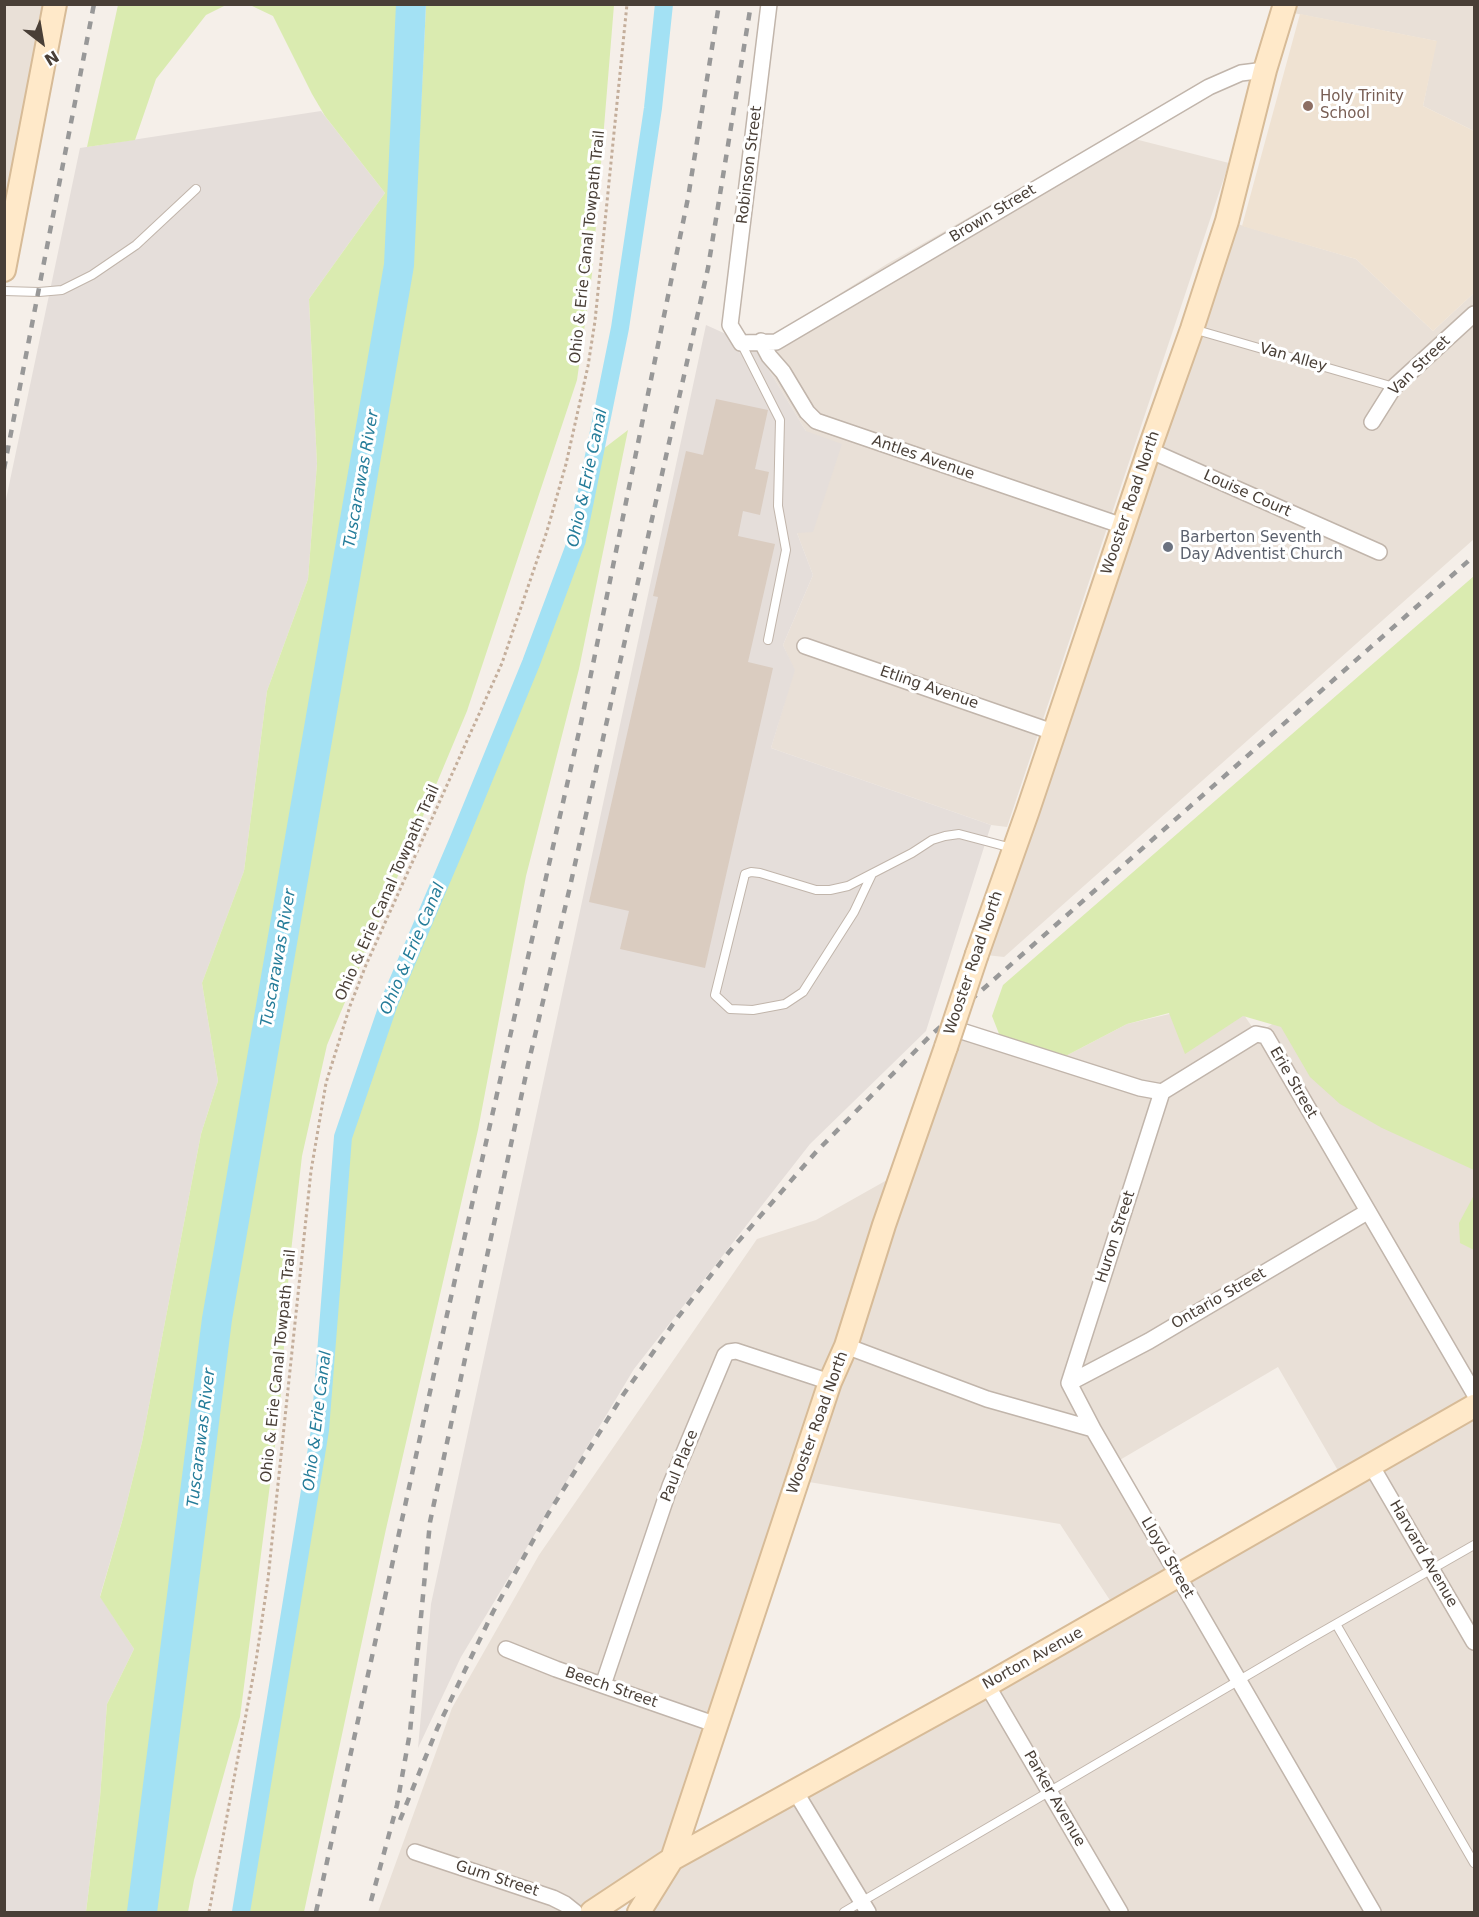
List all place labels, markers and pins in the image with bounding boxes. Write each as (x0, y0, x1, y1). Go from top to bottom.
place label: Holy Trinity School (1320, 88, 1404, 123)
marker: Holy Trinity School (1301, 99, 1315, 113)
place label: Barberton Seventh Day Adventist Church (1180, 529, 1343, 564)
marker: Barberton Seventh Day Adventist Church (1161, 540, 1175, 554)

